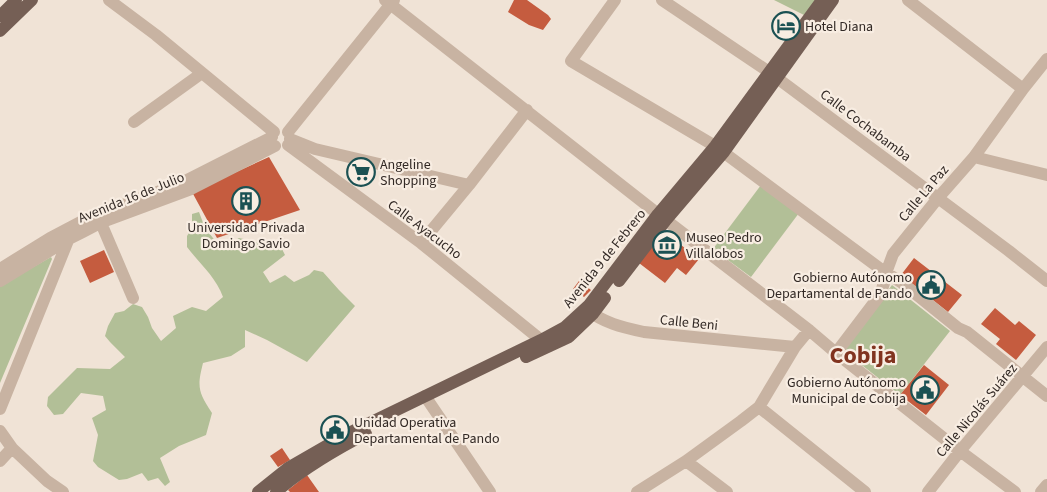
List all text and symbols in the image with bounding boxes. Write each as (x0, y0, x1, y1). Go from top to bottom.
hotel icon: Hotel Diana (771, 11, 801, 41)
place label: Hotel Diana (805, 17, 873, 37)
street label: Calle Cochabamba (816, 85, 915, 167)
place label: Angeline Shopping (380, 155, 436, 191)
supermarket icon: Angeline Shopping (346, 157, 376, 187)
street label: Calle La Paz (894, 161, 954, 226)
street label: Avenida 16 de Julio (75, 168, 187, 228)
building icon: Universidad Privada Domingo Savio (231, 186, 261, 216)
street label: Calle Ayacucho (383, 195, 466, 264)
street label: Avenida 9 de Febrero (559, 205, 651, 312)
place label: Universidad Privada Domingo Savio (187, 218, 305, 254)
place label: Museo Pedro Villalobos (686, 228, 762, 264)
museum icon: Museo Pedro Villalobos (652, 230, 682, 260)
place label: Gobierno Autónomo Departamental de Pando (766, 268, 912, 304)
public building icon: Gobierno Autónomo Departamental de Pando (916, 270, 946, 300)
street label: Calle Beni (659, 310, 719, 336)
district label: Cobija (830, 338, 896, 373)
street label: Calle Nicolás Suárez (931, 359, 1022, 462)
place label: Gobierno Autónomo Municipal de Cobija (787, 373, 906, 409)
public building icon: Gobierno Autónomo Municipal de Cobija (910, 375, 940, 405)
place label: Unidad Operativa Departamental de Pando (354, 413, 500, 449)
public building icon: Unidad Operativa Departamental de Pando (320, 415, 350, 445)

